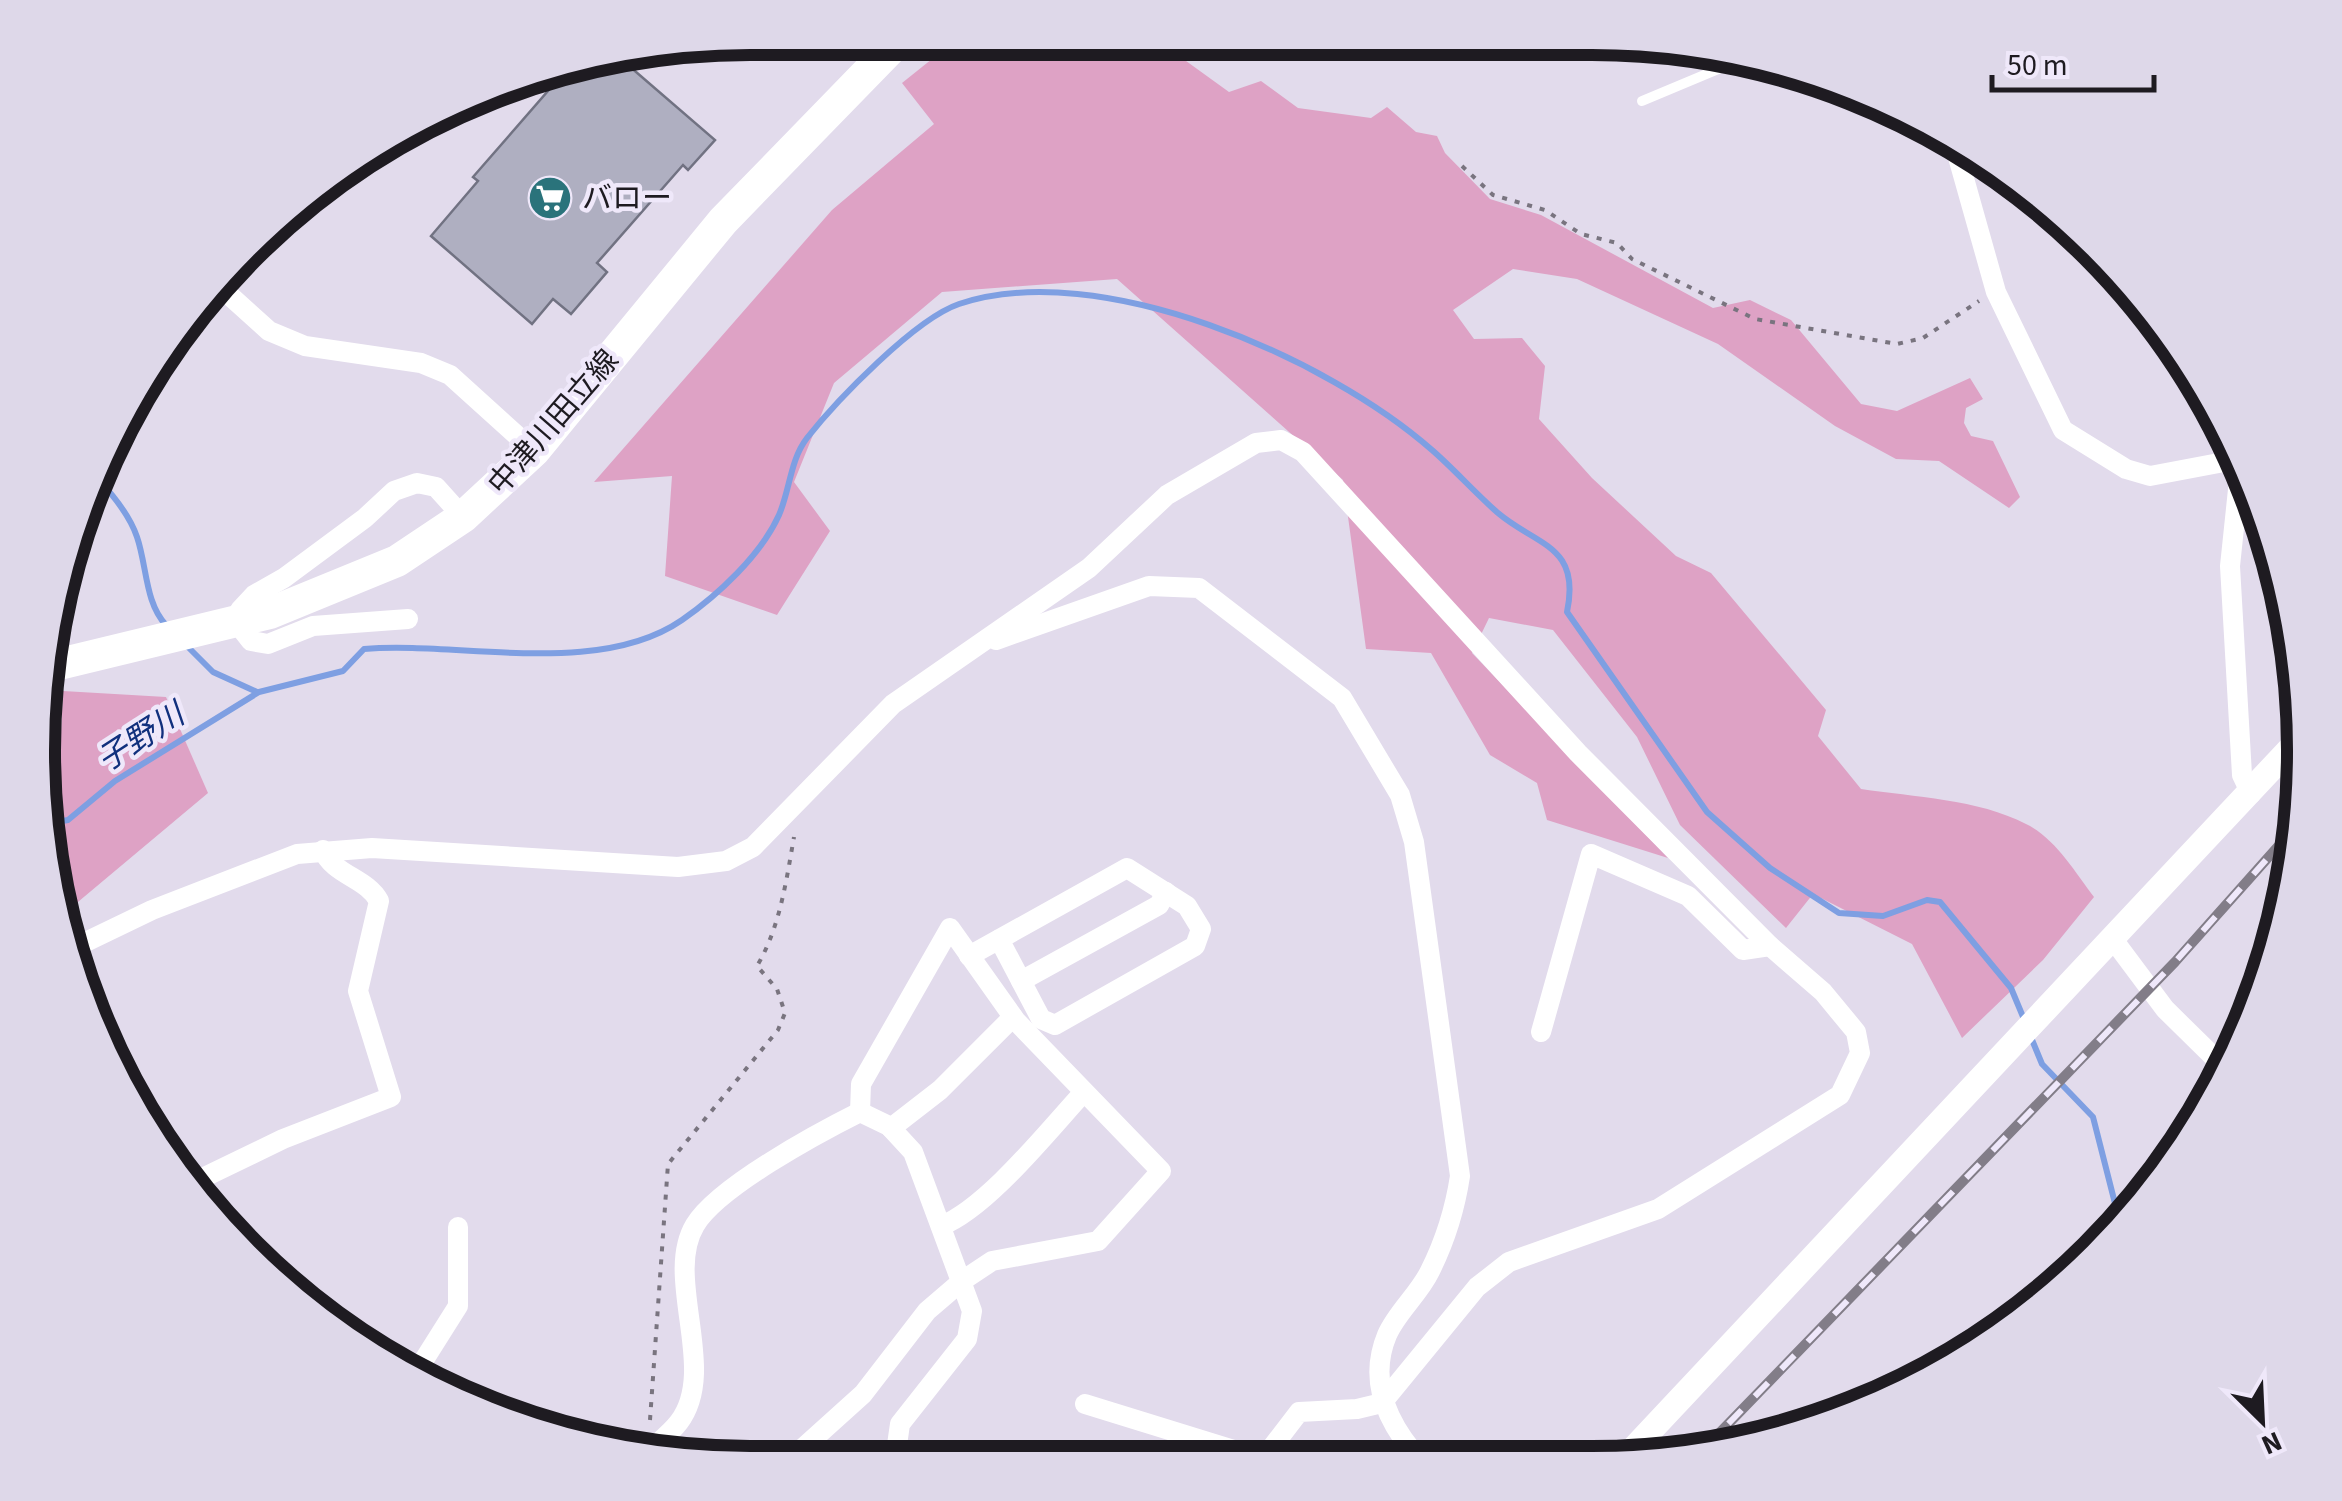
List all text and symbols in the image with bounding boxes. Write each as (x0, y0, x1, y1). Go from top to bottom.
scale bar (1992, 30, 2154, 92)
text: 50 m (2007, 44, 2068, 87)
supermarket icon: バロー (527, 175, 573, 221)
place label: バロー (582, 177, 672, 220)
street label: 中津川田立線 (478, 340, 629, 504)
water label: 子野川 (88, 691, 196, 783)
north arrow (2212, 1371, 2312, 1471)
text: N (2255, 1421, 2288, 1465)

